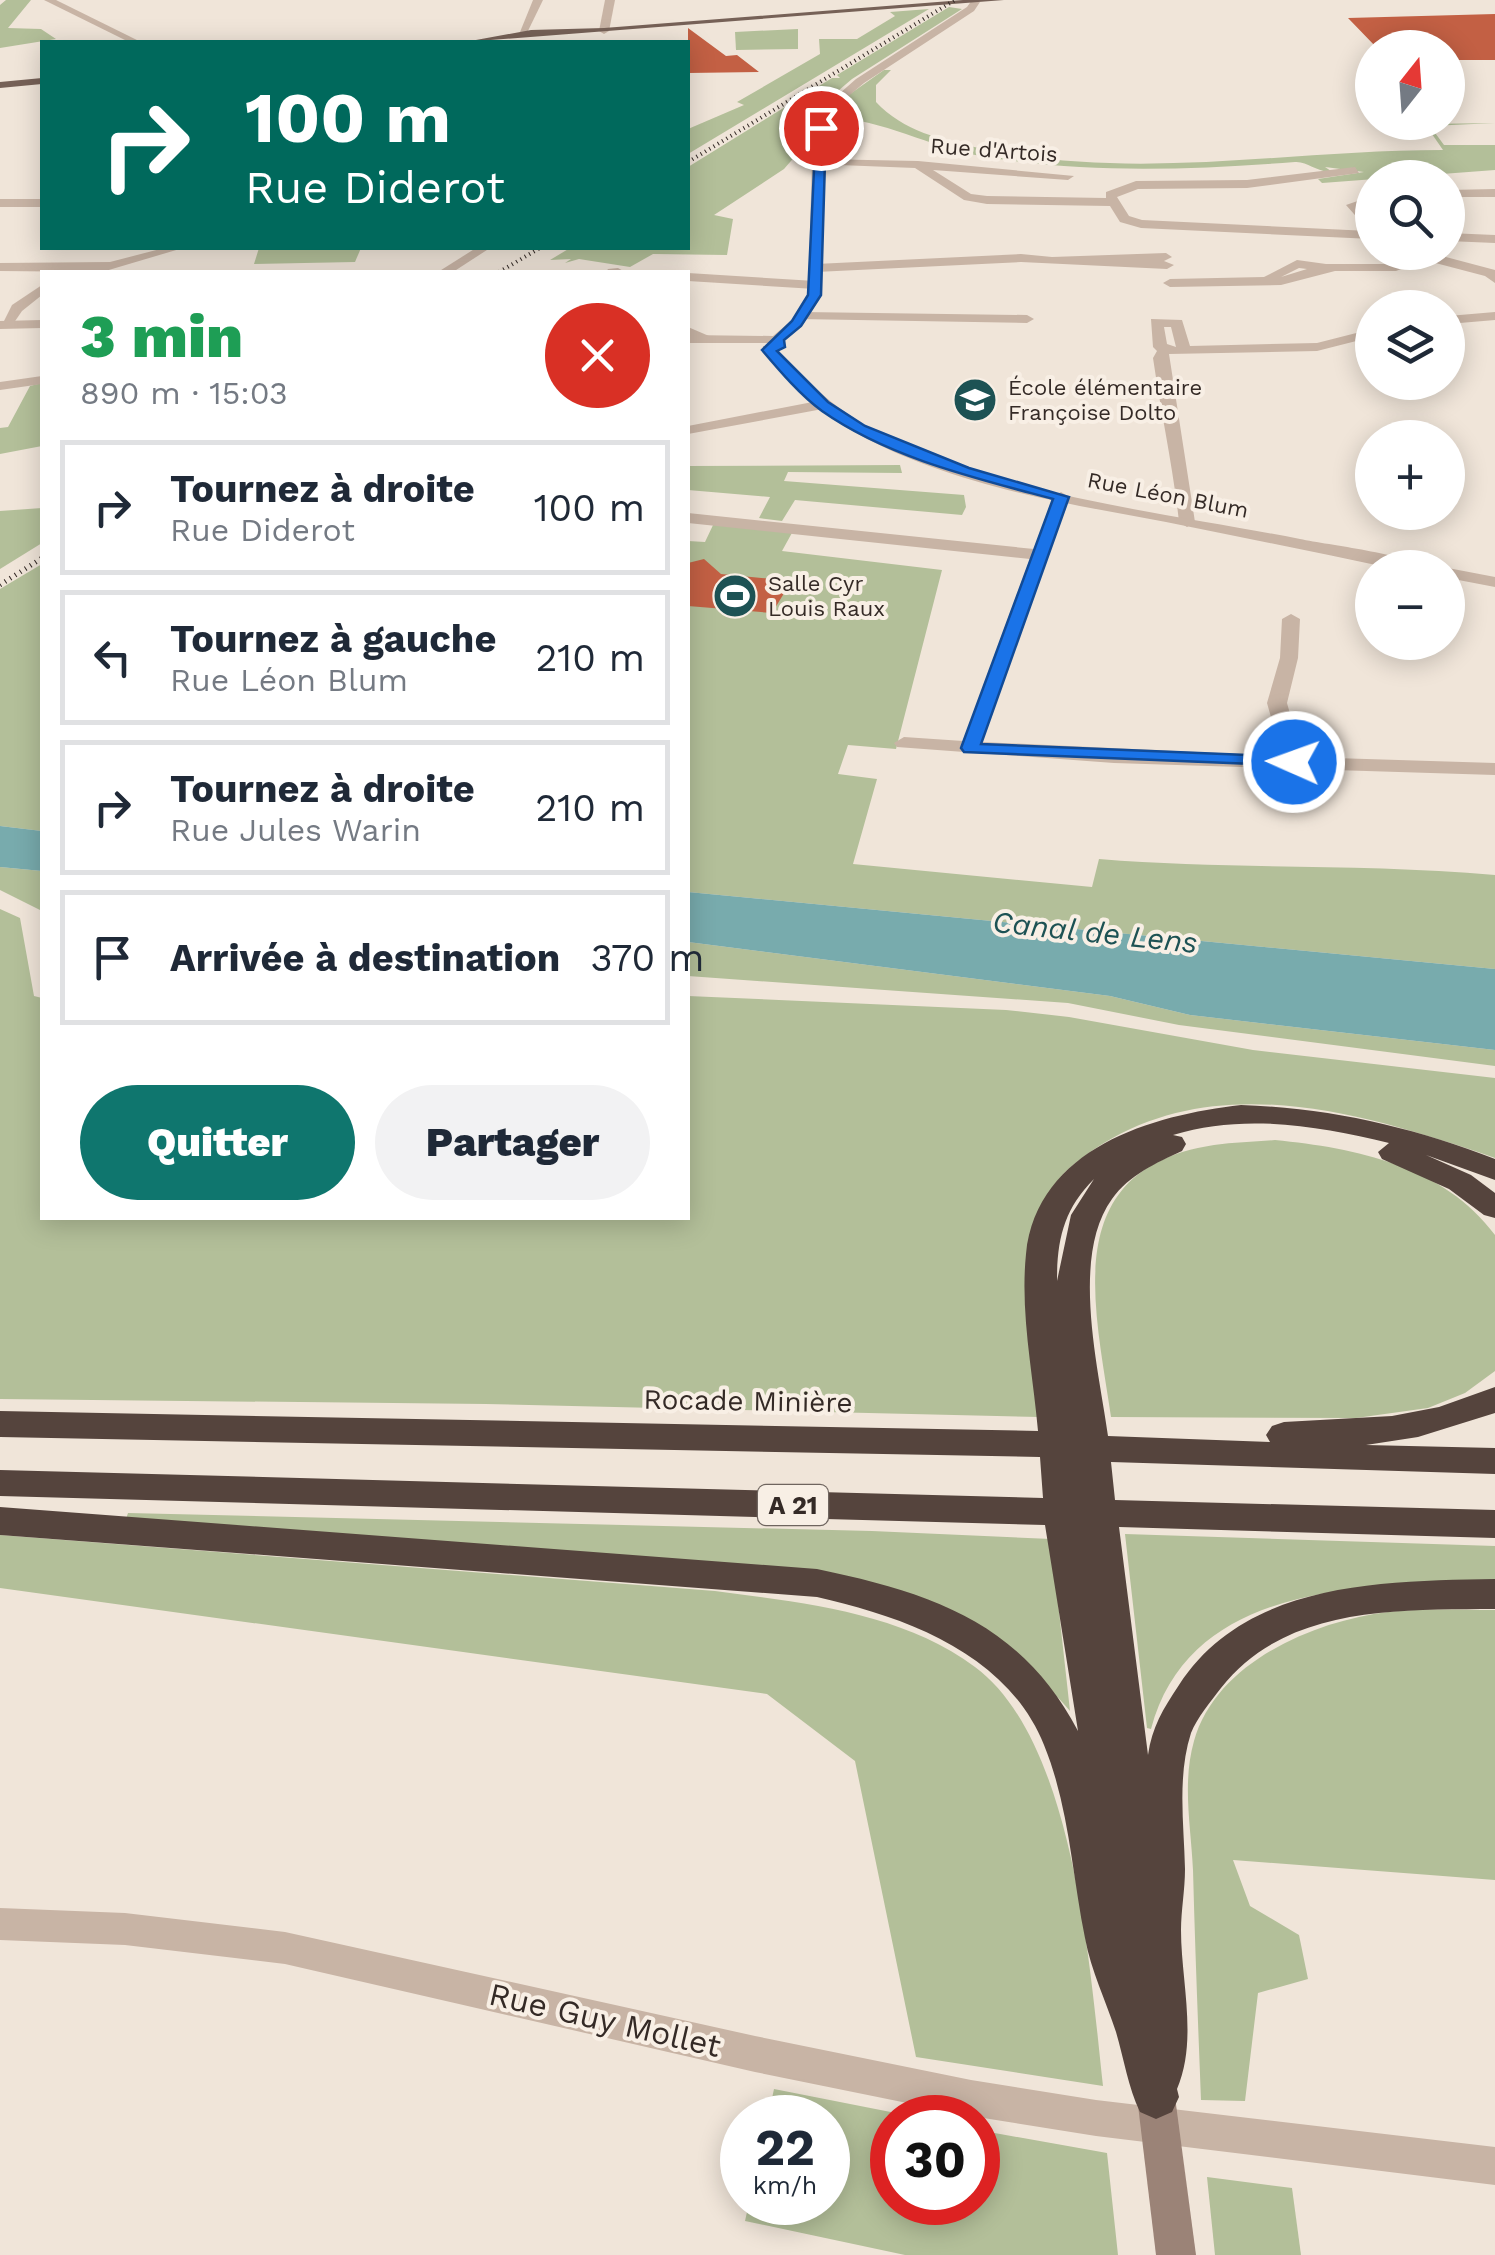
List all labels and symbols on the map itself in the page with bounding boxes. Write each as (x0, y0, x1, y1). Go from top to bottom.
north arrow (1355, 30, 1465, 140)
pin (779, 86, 864, 171)
street label: Rue d'Artois (930, 133, 1058, 167)
place label: École élémentaire Françoise Dolto (1008, 375, 1202, 425)
school or university icon: École élémentaire Françoise Dolto (952, 377, 998, 423)
street label: Rue Léon Blum (1085, 467, 1251, 523)
place label: Salle Cyr Louis Raux (768, 571, 885, 621)
sports icon: Salle Cyr Louis Raux (712, 573, 758, 619)
position arrow (1242, 710, 1346, 814)
water label: Canal de Lens (991, 904, 1199, 960)
street label: Rocade Minière (643, 1383, 853, 1419)
road number: A 21 (758, 1485, 828, 1525)
street label: Rue Guy Mollet (485, 1975, 725, 2065)
speed limit sign: 30 (870, 2095, 1000, 2225)

